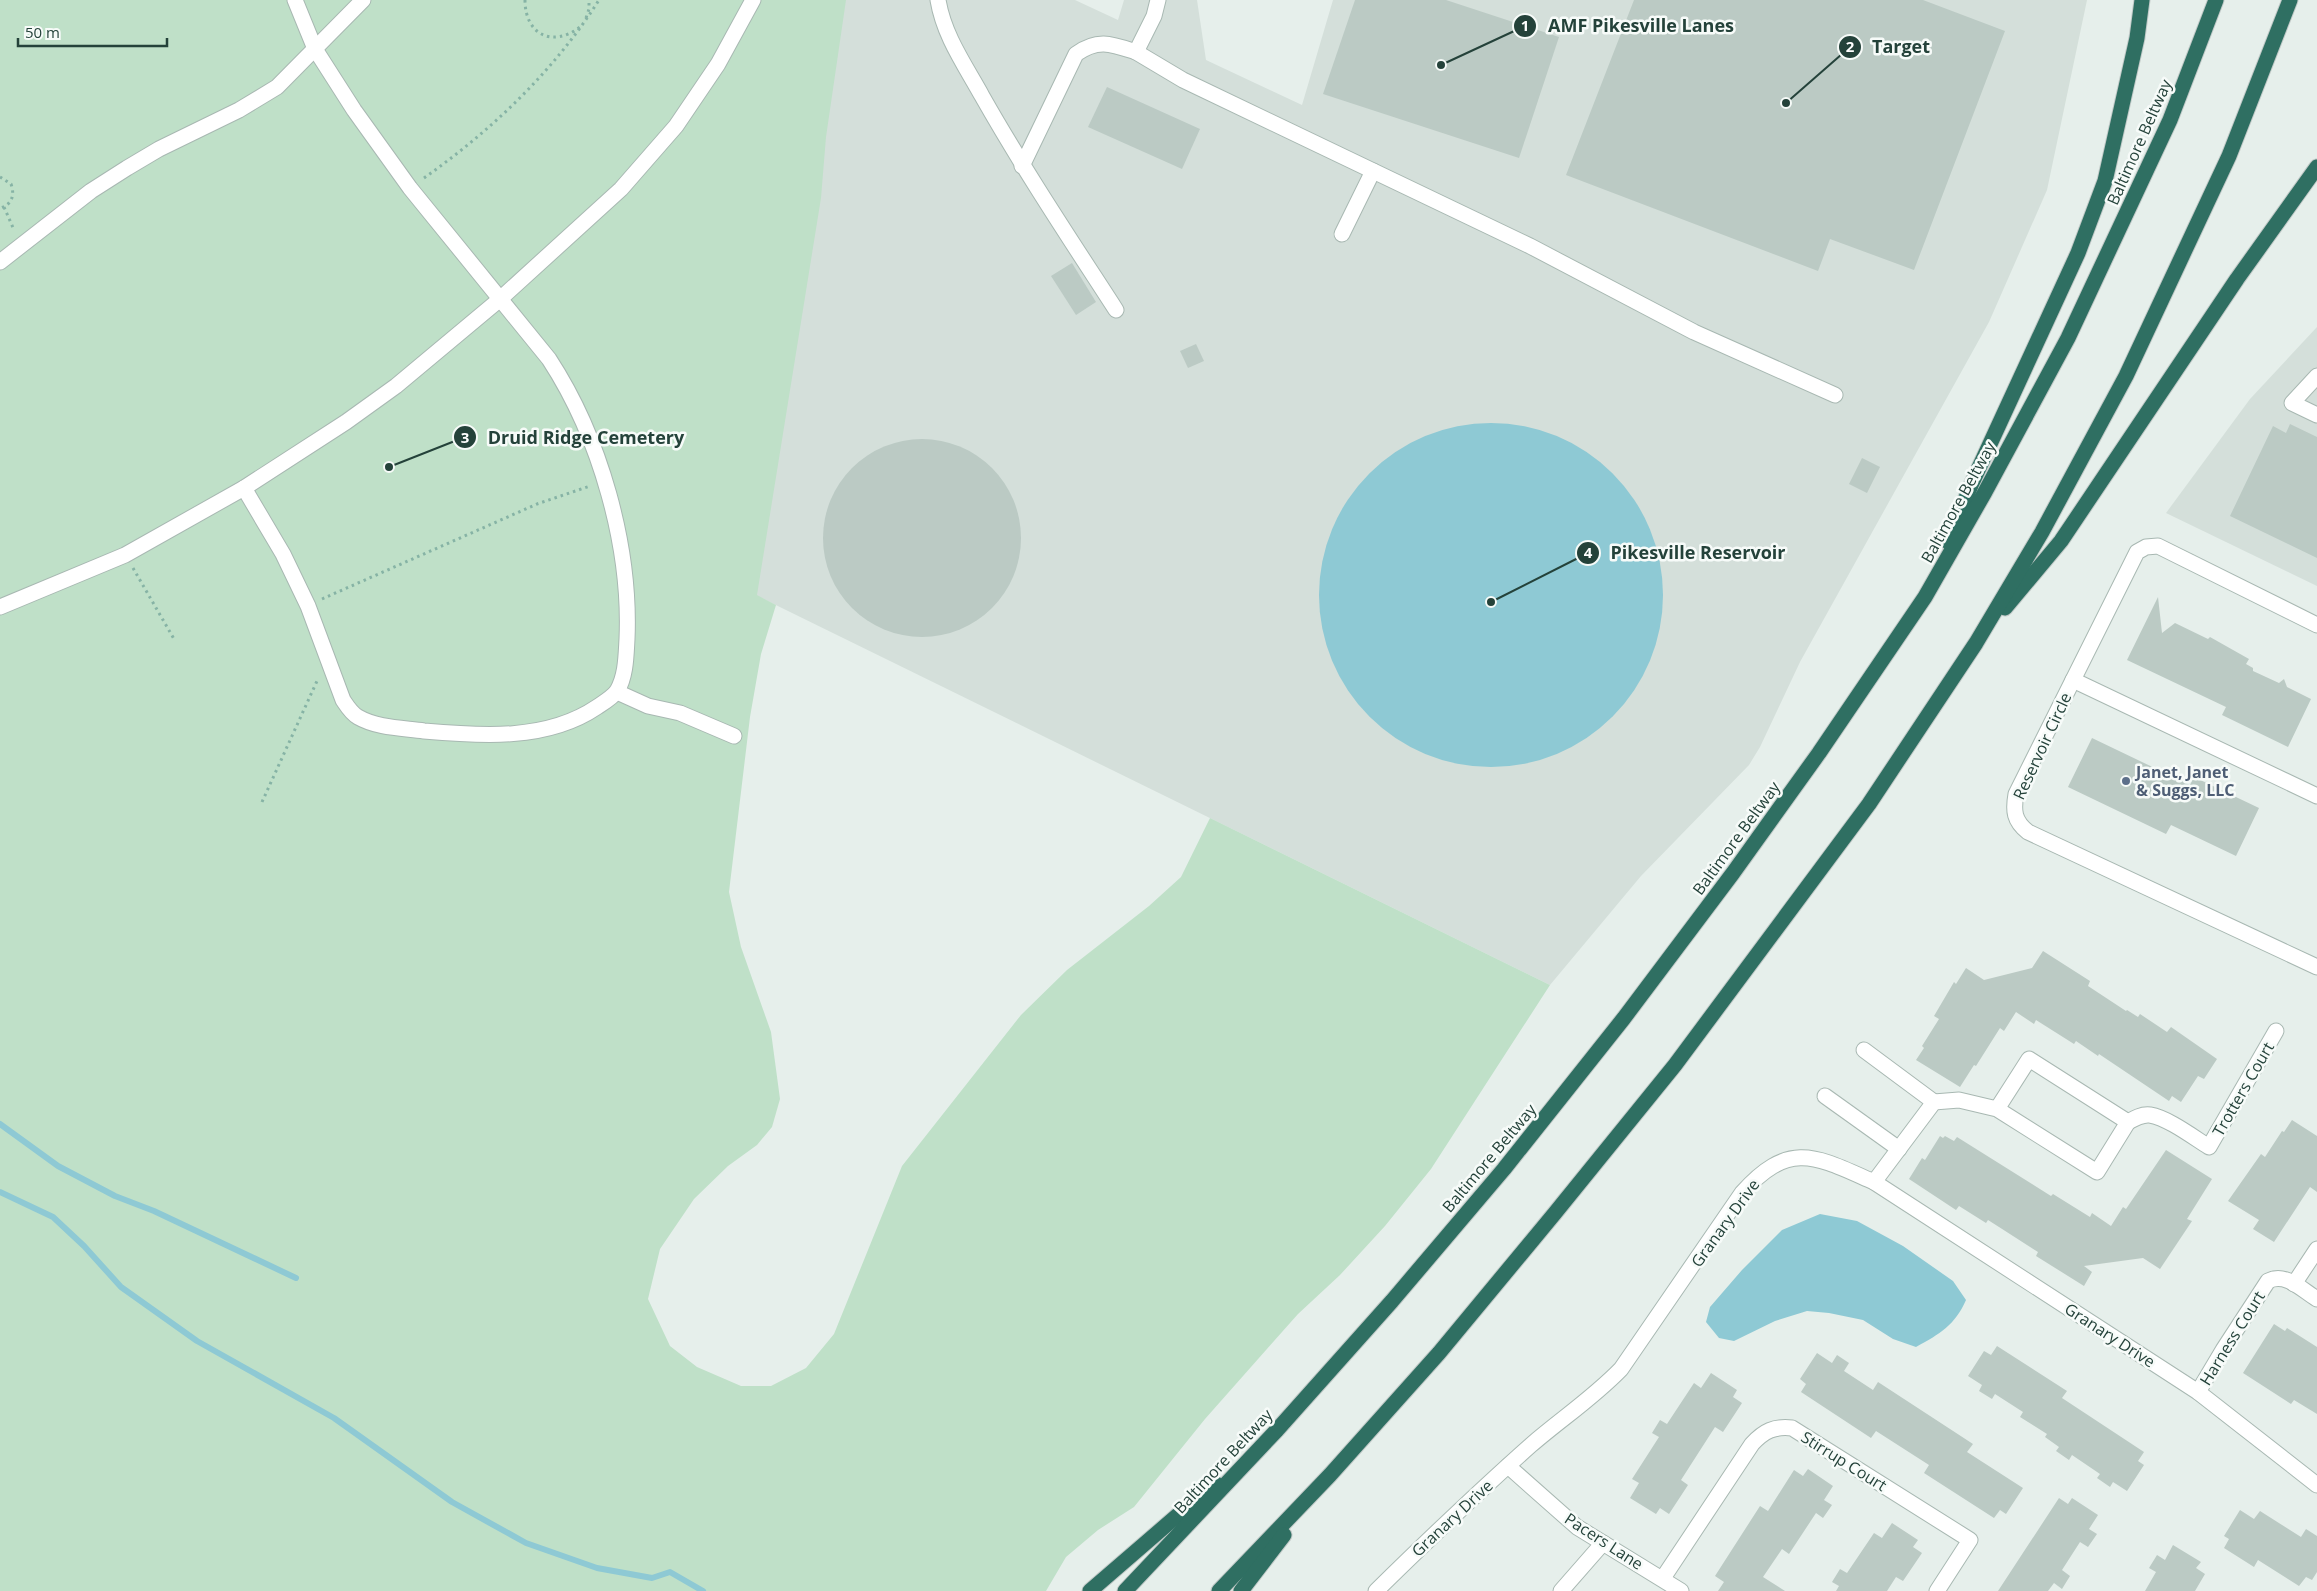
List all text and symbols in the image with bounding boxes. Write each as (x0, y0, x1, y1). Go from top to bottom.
callout: AMF Pikesville Lanes (1513, 9, 1744, 42)
text: AMF Pikesville Lanes (1548, 13, 1734, 37)
scale bar (18, 15, 166, 47)
text: 1 (1521, 15, 1529, 35)
text: 50 m (25, 22, 60, 42)
callout: Target (1837, 30, 1940, 63)
text: Target (1872, 34, 1930, 58)
text: 2 (1846, 36, 1855, 56)
street label: Baltimore Beltway (2101, 75, 2177, 208)
callout: Druid Ridge Cemetery (452, 421, 694, 454)
text: Druid Ridge Cemetery (488, 425, 685, 449)
text: 3 (461, 427, 469, 447)
street label: Baltimore Beltway (1916, 437, 2001, 567)
callout: Pikesville Reservoir (1575, 537, 1795, 570)
text: Pikesville Reservoir (1611, 540, 1785, 564)
text: 4 (1584, 542, 1593, 562)
street label: Reservoir Circle (2008, 689, 2076, 803)
place label: Janet, Janet & Suggs, LLC (2134, 761, 2235, 801)
marker: Janet, Janet & Suggs, LLC (2120, 775, 2132, 787)
street label: Baltimore Beltway (1687, 776, 1785, 899)
street label: Trotters Court (2207, 1038, 2279, 1140)
street label: Baltimore Beltway (1437, 1098, 1542, 1217)
street label: Granary Drive (1686, 1175, 1764, 1271)
street label: Harness Court (2194, 1286, 2270, 1389)
street label: Granary Drive (2061, 1298, 2159, 1372)
street label: Baltimore Beltway (1169, 1403, 1278, 1518)
street label: Stirrup Court (1797, 1426, 1891, 1496)
street label: Granary Drive (1407, 1475, 1497, 1561)
street label: Pacers Lane (1560, 1507, 1648, 1575)

